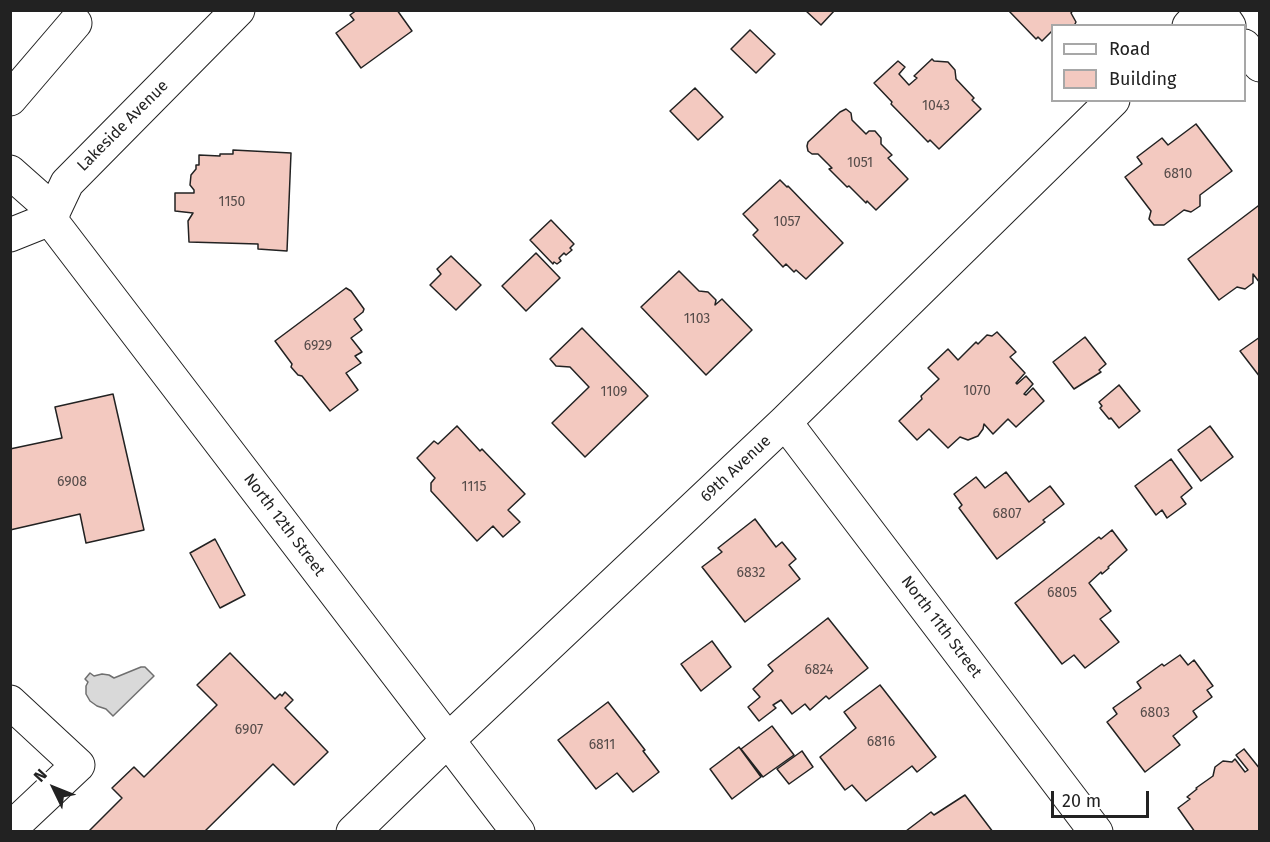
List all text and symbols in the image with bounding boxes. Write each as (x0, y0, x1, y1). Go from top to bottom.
legend (1051, 24, 1246, 102)
text: Road (1109, 38, 1151, 60)
text: Building (1109, 68, 1176, 90)
street label: Lakeside Avenue (73, 76, 173, 176)
house number: 1043 (922, 98, 950, 114)
house number: 1051 (847, 155, 873, 171)
house number: 6810 (1164, 166, 1192, 182)
house number: 1150 (219, 194, 245, 210)
house number: 1057 (774, 214, 800, 230)
house number: 1103 (684, 311, 710, 327)
house number: 6929 (304, 338, 332, 354)
house number: 1070 (963, 383, 991, 399)
house number: 1109 (601, 384, 627, 400)
street label: 69th Avenue (697, 432, 775, 506)
street label: North 12th Street (239, 470, 329, 580)
house number: 6908 (57, 474, 87, 490)
house number: 1115 (462, 479, 486, 495)
house number: 6807 (993, 506, 1021, 522)
house number: 6832 (737, 565, 765, 581)
street label: North 11th Street (897, 572, 985, 682)
house number: 6805 (1047, 585, 1077, 601)
house number: 6824 (804, 662, 834, 678)
house number: 6803 (1140, 705, 1170, 721)
house number: 6907 (235, 722, 263, 738)
house number: 6816 (867, 734, 895, 750)
house number: 6811 (589, 737, 615, 753)
north arrow (24, 758, 84, 818)
text: N (30, 765, 51, 786)
scale bar (1054, 779, 1152, 817)
text: 20 m (1062, 790, 1101, 812)

